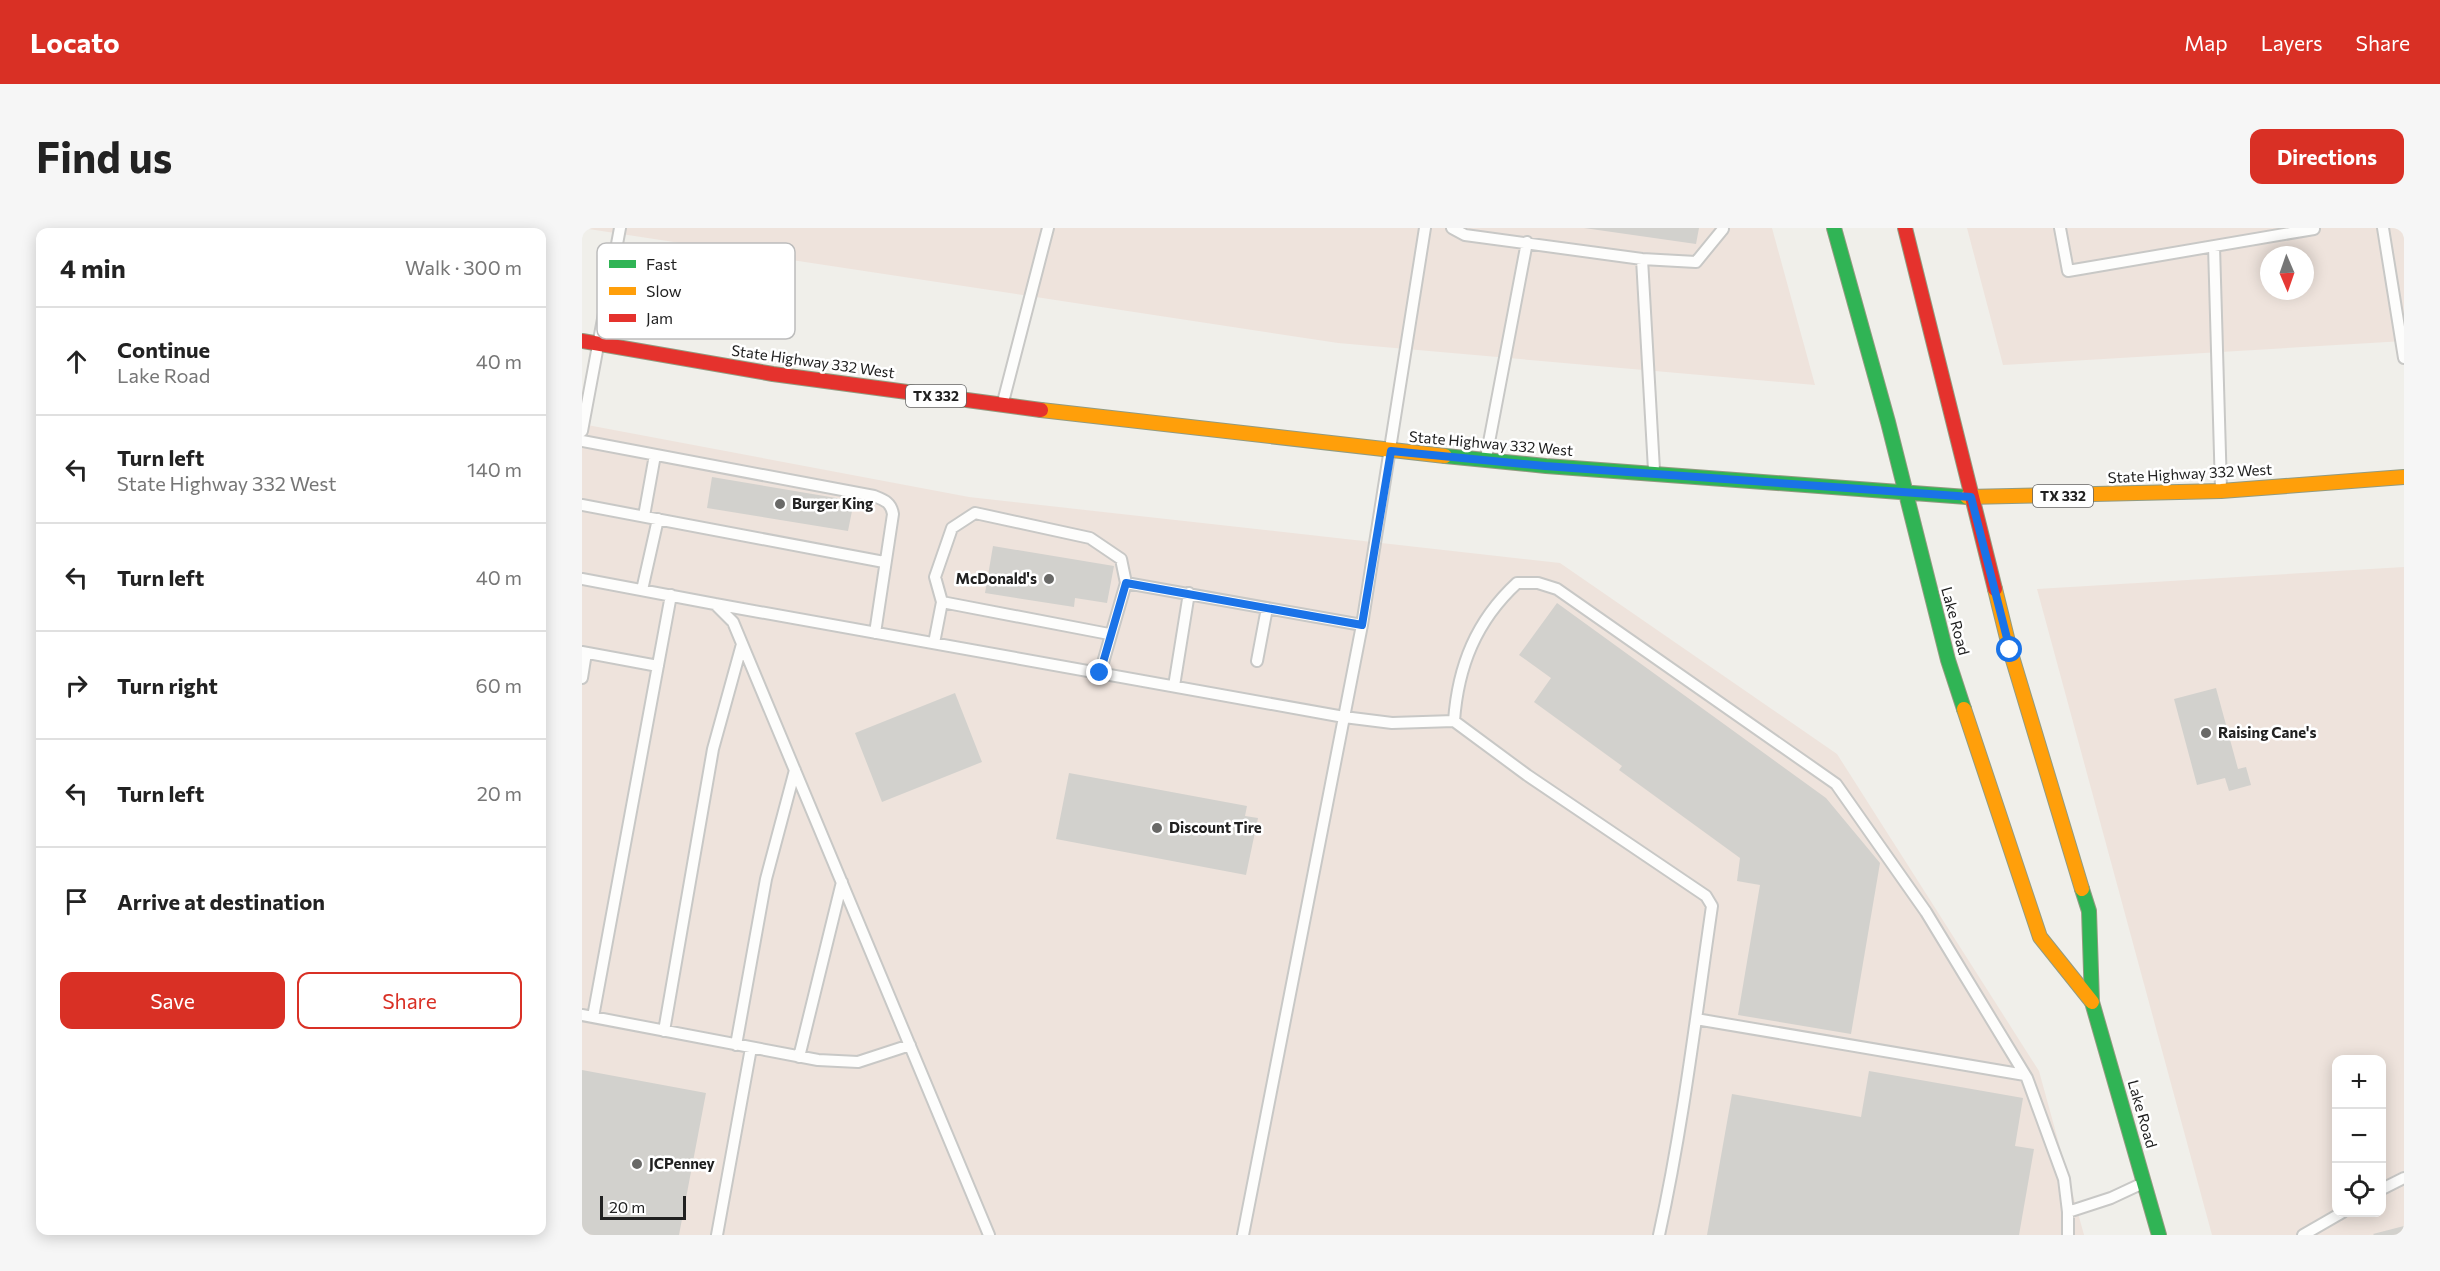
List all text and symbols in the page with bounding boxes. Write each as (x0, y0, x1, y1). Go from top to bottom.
text: Locato (30, 25, 120, 59)
text: Map (2184, 30, 2228, 55)
text: Layers (2261, 30, 2323, 55)
text: Share (2356, 30, 2410, 55)
button: Directions (2250, 129, 2404, 184)
text: Find us (36, 130, 172, 182)
legend (597, 243, 795, 339)
north arrow (2260, 246, 2314, 300)
text: 4 min (60, 252, 126, 283)
text: Fast (646, 254, 677, 273)
text: Walk · 300 m (405, 255, 522, 279)
text: Slow (646, 281, 682, 300)
text: Jam (646, 308, 673, 327)
text: Continue (117, 336, 210, 363)
street label: State Highway 332 West (730, 341, 896, 381)
icon: ahead (60, 345, 93, 378)
text: 40 m (476, 349, 522, 373)
text: Lake Road (117, 363, 210, 387)
road number: TX 332 (906, 385, 966, 407)
street label: State Highway 332 West (1408, 427, 1574, 459)
text: Turn left (117, 444, 204, 471)
icon: left (60, 453, 93, 486)
text: 140 m (467, 457, 522, 481)
street label: State Highway 332 West (2107, 460, 2273, 486)
text: State Highway 332 West (117, 471, 336, 495)
road number: TX 332 (2033, 485, 2093, 507)
place label: Burger King (792, 494, 873, 512)
marker: Burger King (773, 497, 787, 511)
icon: left (60, 561, 93, 594)
text: Turn left (117, 564, 204, 591)
text: 40 m (476, 565, 522, 589)
place label: McDonald's (956, 569, 1037, 587)
marker: McDonald's (1042, 572, 1056, 586)
street label: Lake Road (1938, 585, 1974, 657)
route start (1996, 636, 2022, 662)
route end (1086, 659, 1112, 685)
icon: right (60, 669, 93, 702)
text: Turn right (117, 672, 218, 699)
text: 60 m (476, 673, 522, 697)
place label: Raising Cane's (2218, 723, 2316, 741)
marker: Raising Cane's (2199, 726, 2213, 740)
icon: left (60, 777, 93, 810)
text: Turn left (117, 780, 204, 807)
text: 20 m (477, 781, 522, 805)
place label: Discount Tire (1169, 818, 1262, 836)
marker: Discount Tire (1150, 821, 1164, 835)
icon: arrive (60, 885, 93, 918)
text: Arrive at destination (117, 888, 325, 915)
button: Save (60, 972, 285, 1029)
button: Share (297, 972, 522, 1029)
map controls (2332, 1055, 2386, 1217)
button: + (2332, 1055, 2386, 1109)
street label: Lake Road (2125, 1078, 2161, 1150)
button: − (2332, 1109, 2386, 1163)
place label: JCPenney (649, 1154, 715, 1172)
marker: JCPenney (630, 1157, 644, 1171)
button: locate (2332, 1163, 2386, 1217)
scale bar (600, 1193, 686, 1220)
text: 20 m (609, 1197, 645, 1216)

